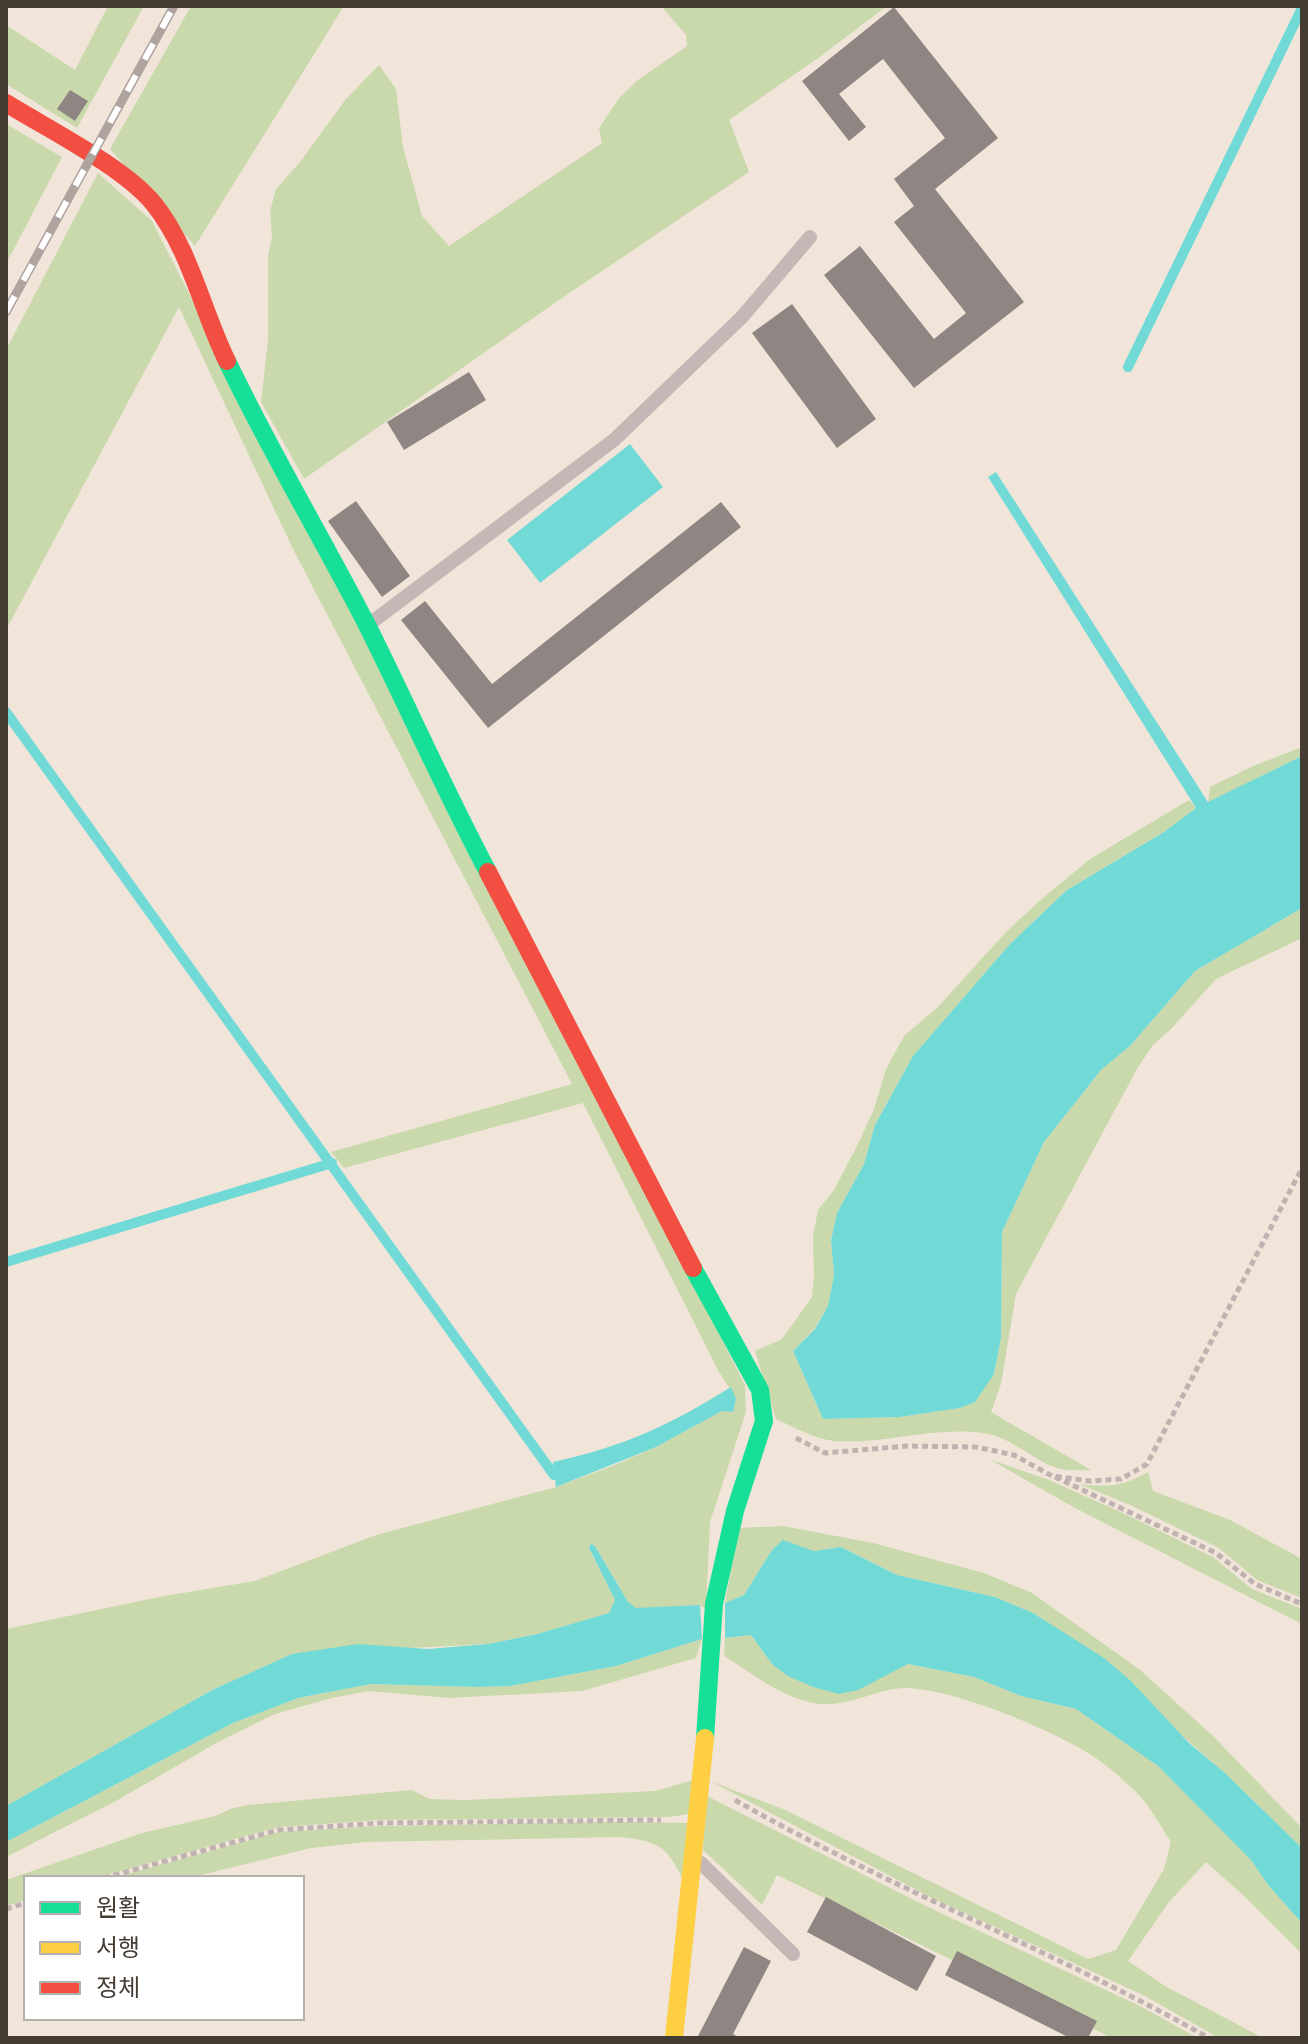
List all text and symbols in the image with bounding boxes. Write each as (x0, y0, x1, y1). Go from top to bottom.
legend (24, 1876, 304, 2020)
text: 원활 (96, 1894, 140, 1922)
text: 서행 (96, 1934, 140, 1962)
text: 정체 (96, 1974, 140, 2002)

